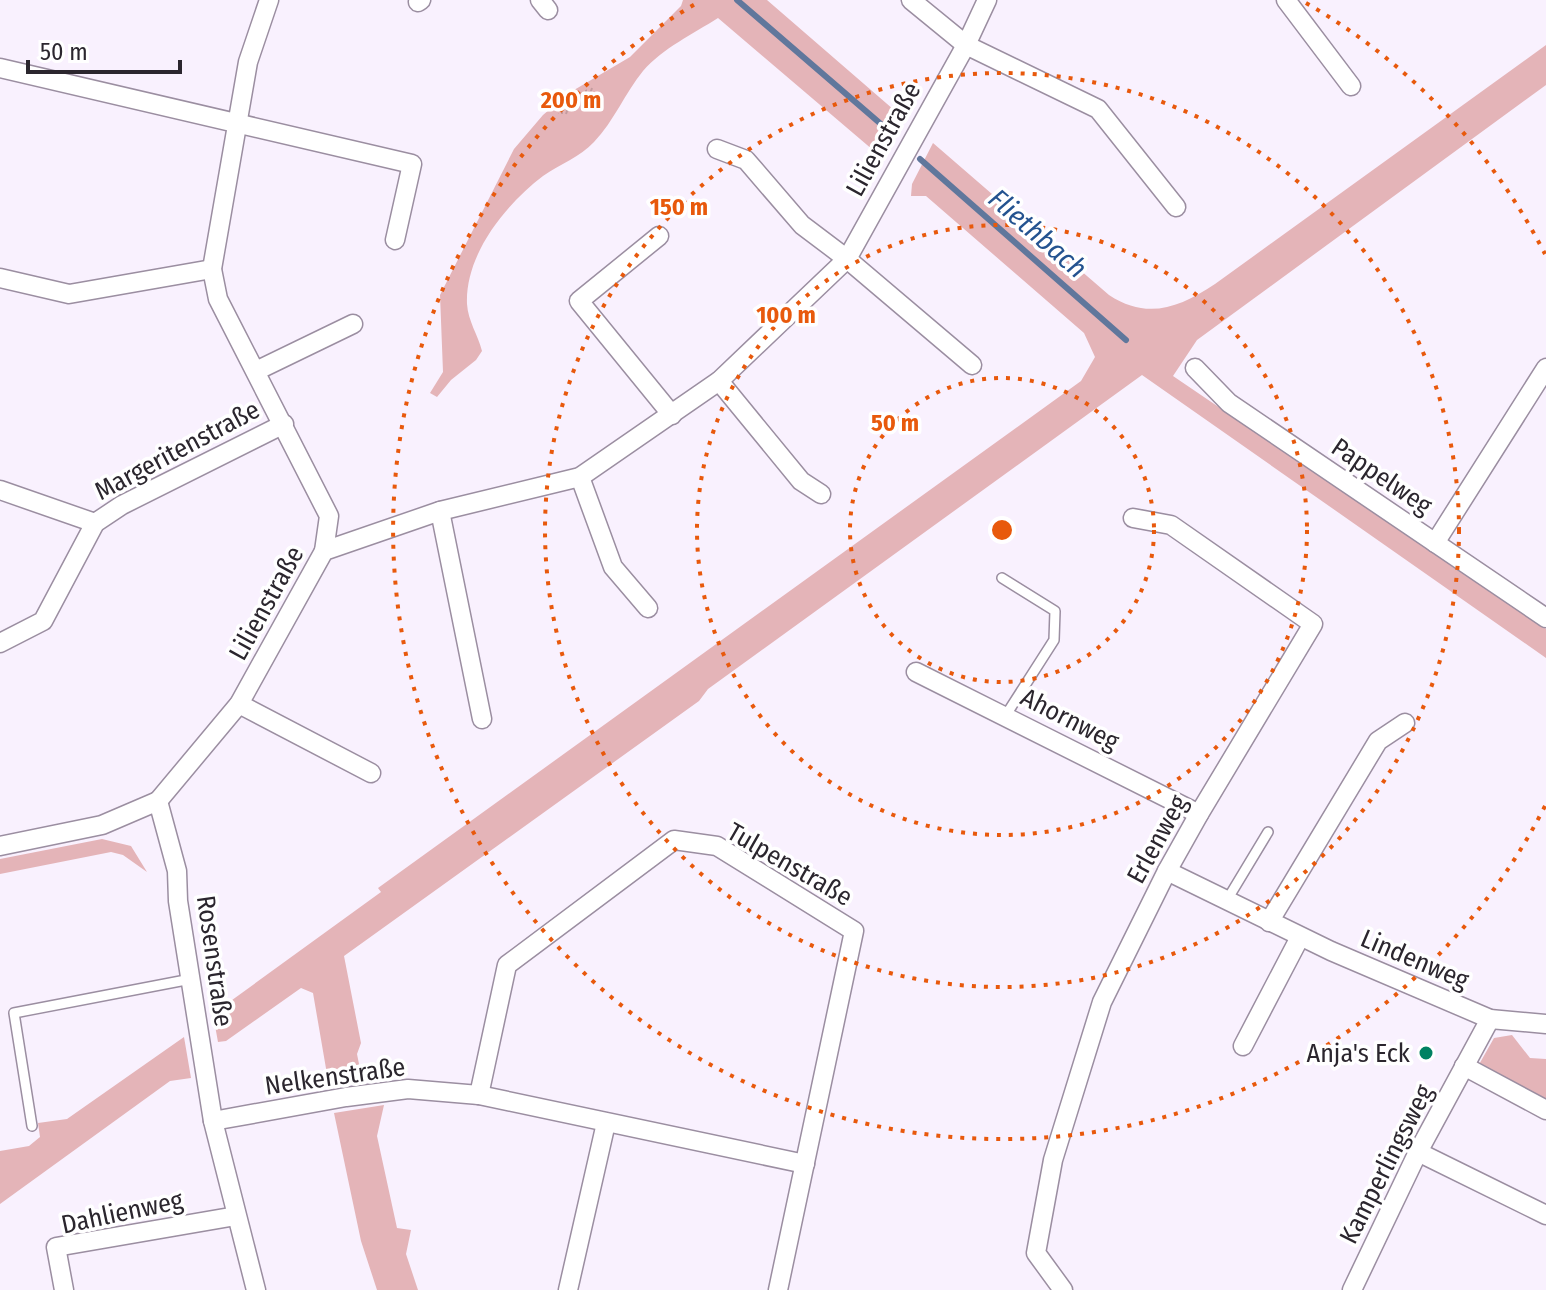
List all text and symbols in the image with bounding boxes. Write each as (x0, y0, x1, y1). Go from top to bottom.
scale bar (28, 24, 180, 74)
text: 50 m (40, 38, 88, 66)
street label: Lilienstraße (839, 77, 927, 202)
text: 200 m (540, 86, 601, 114)
water label: Fliethbach (982, 182, 1093, 285)
text: 150 m (650, 193, 708, 221)
text: 100 m (756, 301, 816, 329)
street label: Margeritenstraße (90, 394, 265, 507)
text: 50 m (871, 409, 919, 437)
street label: Pappelweg (1326, 432, 1438, 522)
centre of rings (988, 516, 1016, 544)
street label: Lilienstraße (222, 541, 310, 666)
street label: Ahornweg (1016, 682, 1125, 758)
street label: Erlenweg (1121, 789, 1195, 889)
street label: Tulpenstraße (722, 816, 858, 913)
street label: Rosenstraße (190, 893, 239, 1029)
street label: Lindenweg (1356, 923, 1474, 996)
place label: Anja's Eck (1306, 1038, 1411, 1069)
marker: Anja's Eck (1417, 1044, 1435, 1062)
street label: Nelkenstraße (263, 1051, 407, 1102)
street label: Kamperlingsweg (1333, 1079, 1440, 1249)
street label: Dahlienweg (59, 1184, 186, 1240)

